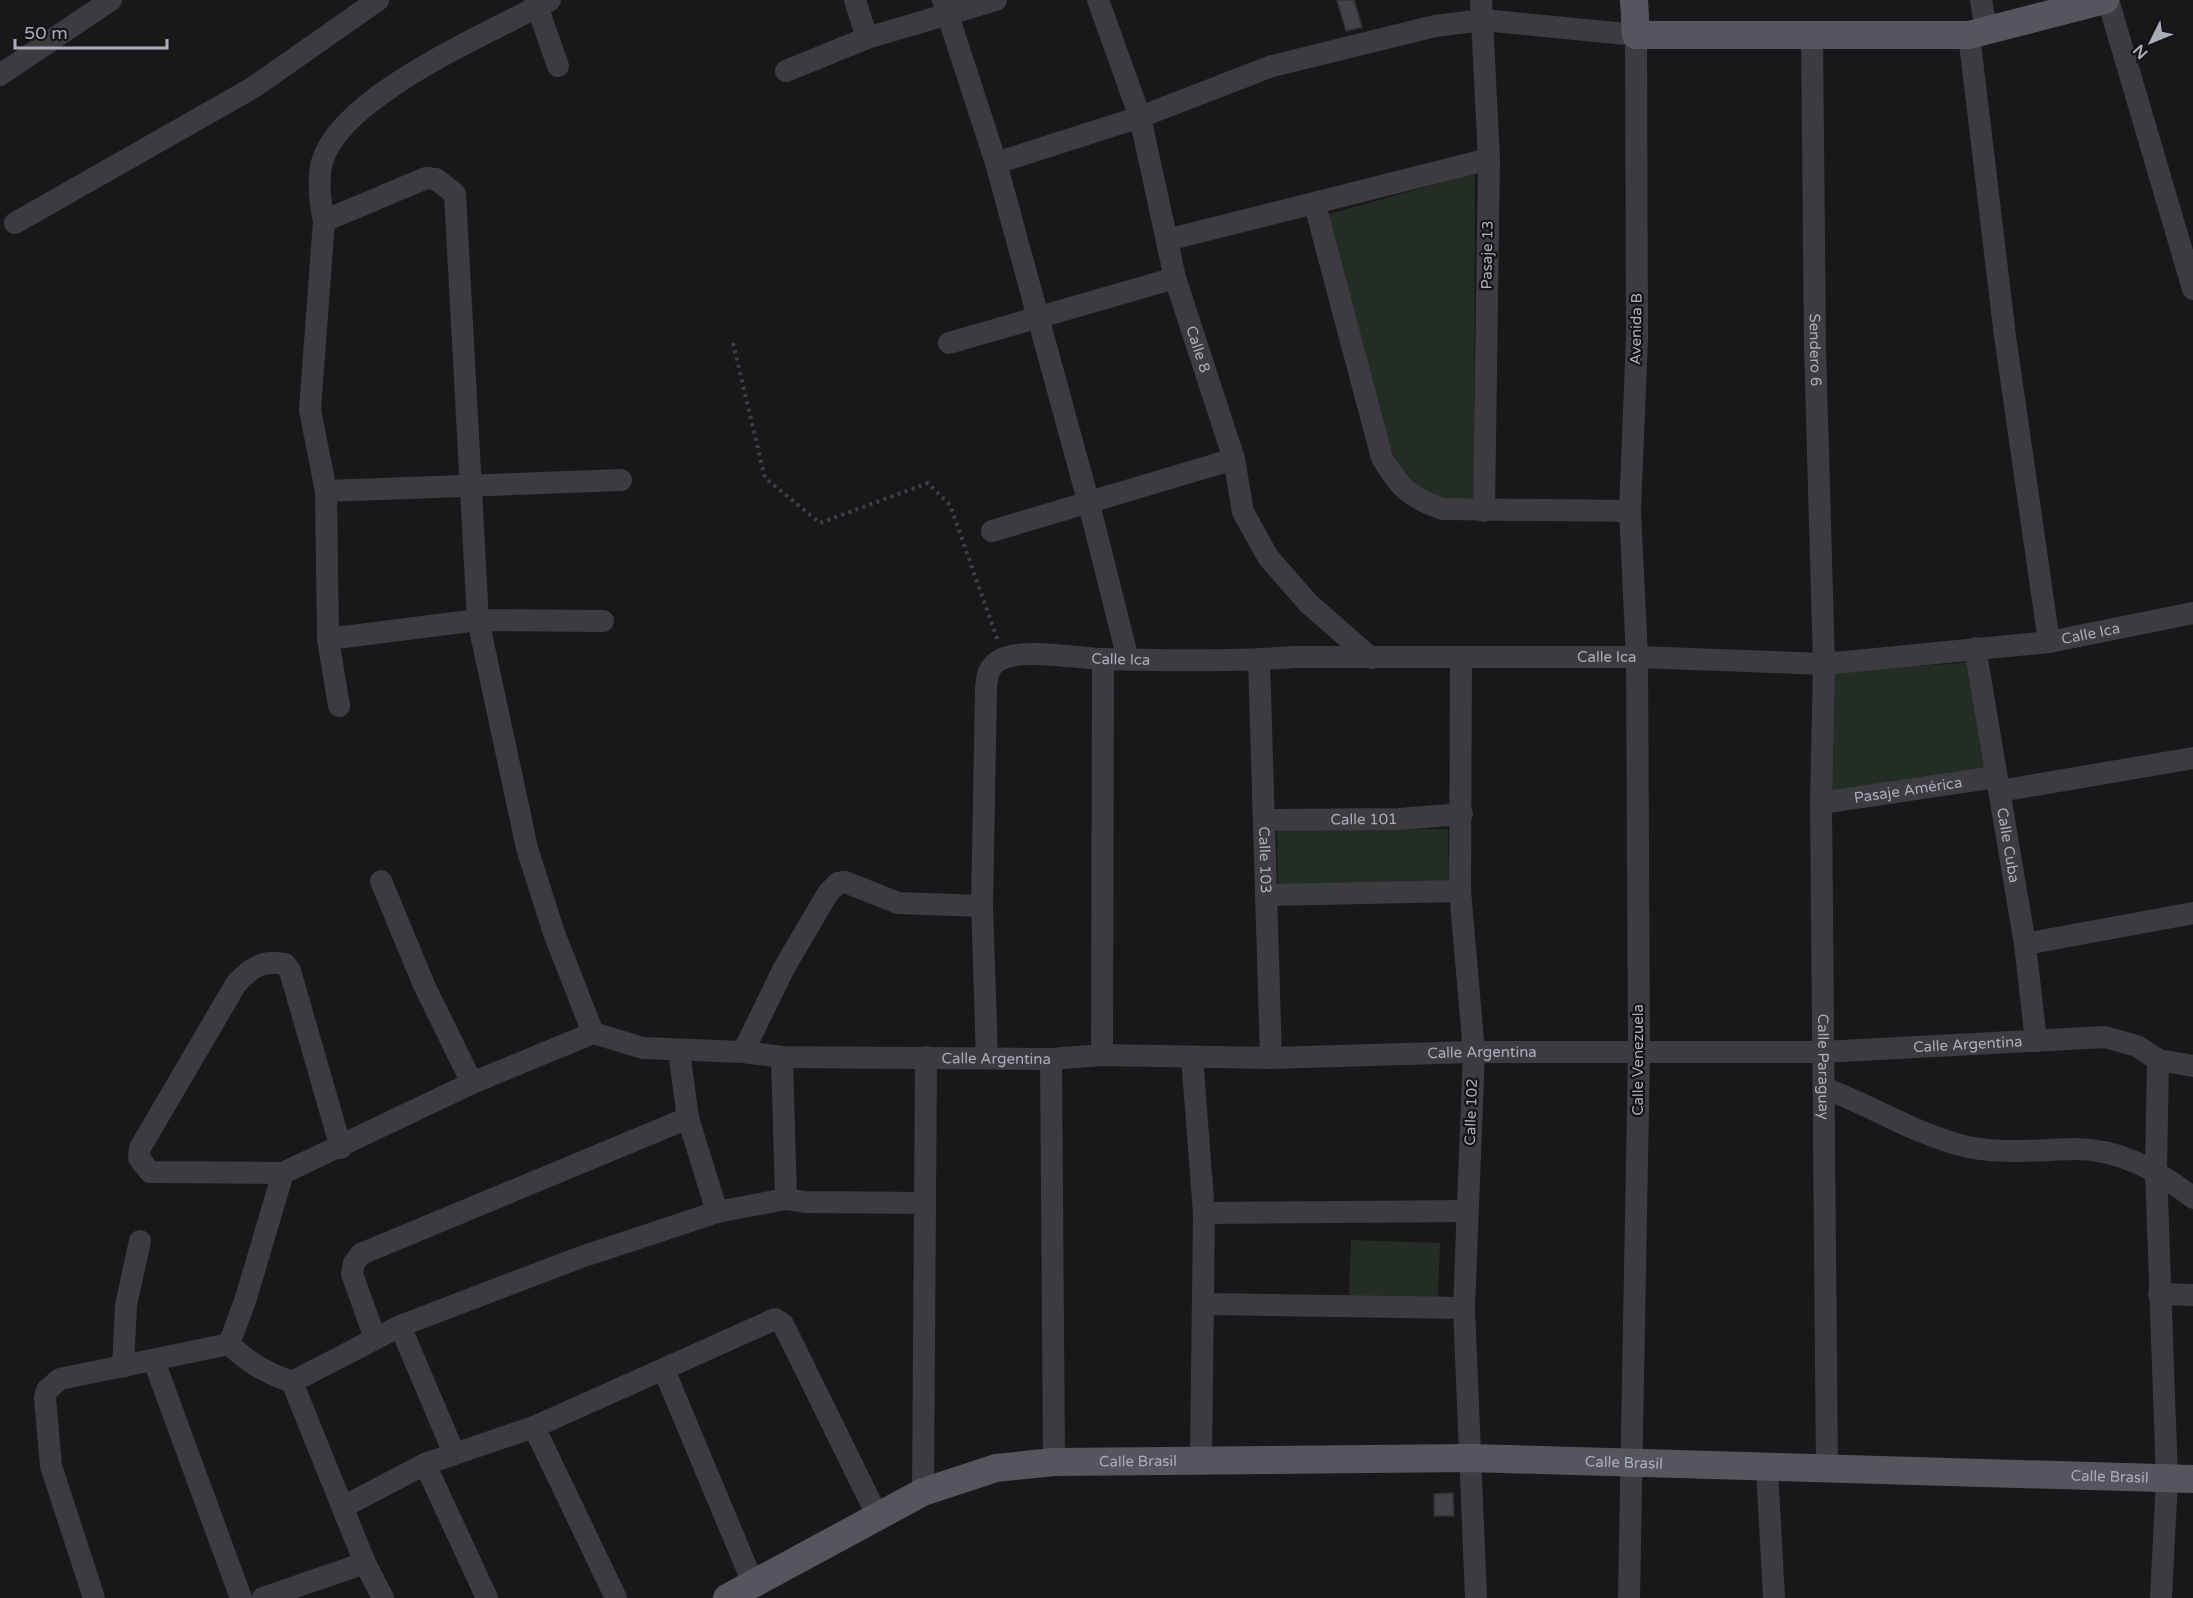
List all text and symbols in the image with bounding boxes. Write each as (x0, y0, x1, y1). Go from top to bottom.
scale bar (15, 12, 166, 50)
north arrow (2121, 12, 2181, 72)
text: 50 m (24, 22, 68, 44)
text: N (2129, 40, 2152, 63)
street label: Pasaje 13 (1477, 220, 1497, 290)
street label: Avenida B (1626, 293, 1646, 365)
street label: Sendero 6 (1806, 313, 1825, 387)
street label: Calle 8 (1182, 324, 1214, 375)
street label: Calle Ica (2060, 619, 2121, 648)
street label: Calle Ica (1577, 648, 1636, 666)
street label: Calle Ica (1091, 649, 1150, 669)
street label: Pasaje América (1853, 773, 1963, 807)
street label: Calle Cuba (1993, 806, 2024, 884)
street label: Calle 101 (1330, 810, 1398, 829)
street label: Calle 103 (1255, 826, 1275, 894)
street label: Calle Venezuela (1629, 1004, 1647, 1116)
street label: Calle Paraguay (1814, 1014, 1833, 1120)
street label: Calle Argentina (1913, 1032, 2023, 1056)
street label: Calle Argentina (1427, 1043, 1537, 1062)
street label: Calle Argentina (942, 1049, 1051, 1068)
street label: Calle 102 (1461, 1078, 1481, 1146)
street label: Calle Brasil (1099, 1452, 1177, 1471)
street label: Calle Brasil (1585, 1452, 1663, 1473)
street label: Calle Brasil (2071, 1466, 2149, 1487)

